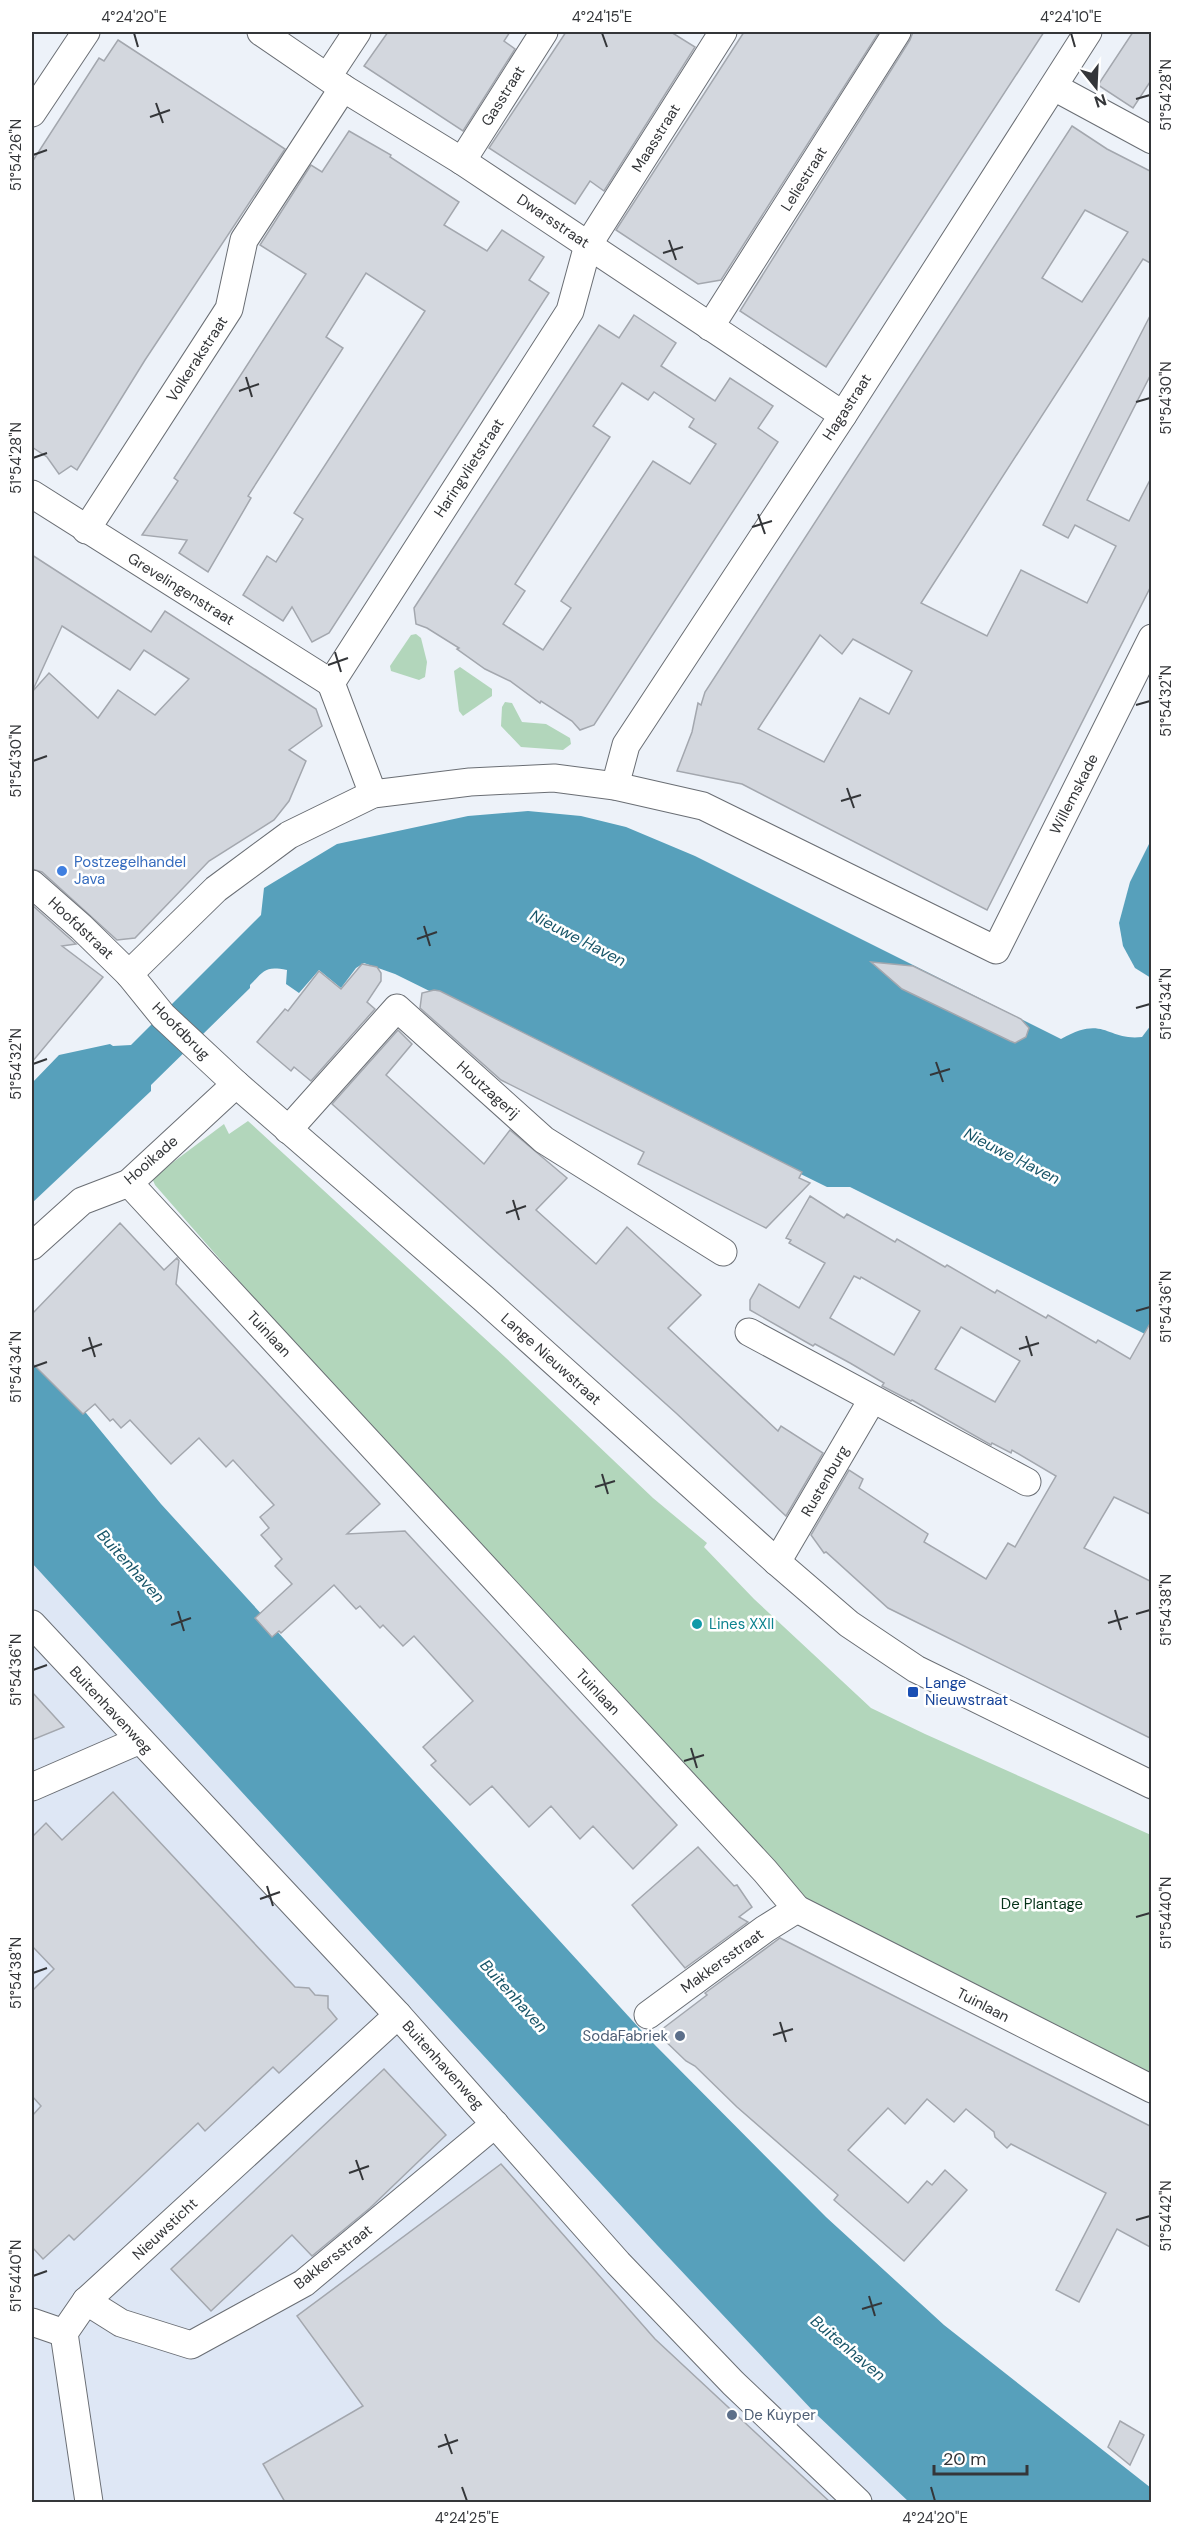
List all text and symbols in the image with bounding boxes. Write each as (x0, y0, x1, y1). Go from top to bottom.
text: 4°24'20"E (101, 7, 167, 27)
text: 4°24'15"E (572, 7, 632, 27)
text: 4°24'10"E (1040, 7, 1102, 27)
north arrow (1066, 57, 1126, 117)
text: 51°54'28"N (1156, 59, 1176, 131)
street label: Gasstraat (477, 62, 529, 130)
text: N (1092, 89, 1109, 113)
street label: Maasstraat (627, 100, 685, 176)
text: 51°54'26"N (6, 119, 26, 191)
street label: Leliestraat (776, 143, 832, 215)
street label: Dwarsstraat (513, 189, 593, 253)
street label: Volkerakstraat (162, 312, 232, 406)
text: 51°54'30"N (1156, 361, 1176, 435)
street label: Hagastraat (818, 370, 876, 444)
street label: Haringvlietstraat (430, 415, 509, 521)
text: 51°54'28"N (6, 422, 26, 494)
street label: Grevelingenstraat (124, 548, 238, 630)
text: 51°54'32"N (1156, 665, 1176, 737)
text: 51°54'30"N (6, 724, 26, 798)
street label: Willemskade (1045, 750, 1103, 838)
place label: Postzegelhandel Java (74, 852, 186, 889)
marker: Postzegelhandel Java (55, 864, 69, 878)
street label: Hoofdstraat (44, 892, 118, 964)
water label: Nieuwe Haven (526, 905, 630, 971)
text: 51°54'34"N (1156, 968, 1176, 1040)
street label: Hoofdbrug (148, 998, 214, 1064)
text: 51°54'32"N (6, 1028, 26, 1100)
street label: Houtzagerij (452, 1056, 524, 1124)
water label: Nieuwe Haven (960, 1123, 1064, 1189)
street label: Hooikade (120, 1131, 182, 1189)
text: 51°54'36"N (1156, 1271, 1176, 1343)
street label: Tuinlaan (242, 1306, 296, 1362)
street label: Lange Nieuwstraat (497, 1309, 605, 1409)
text: 51°54'34"N (6, 1331, 26, 1403)
street label: Rustenburg (797, 1442, 853, 1520)
water label: Buitenhaven (93, 1525, 169, 1607)
text: 51°54'38"N (1156, 1574, 1176, 1646)
place label: Lines XXII (709, 1614, 774, 1634)
marker: Lines XXII (690, 1617, 704, 1631)
text: 51°54'36"N (6, 1634, 26, 1706)
street label: Buitenhavenweg (65, 1662, 157, 1758)
street label: Tuinlaan (571, 1664, 625, 1720)
place label: Lange Nieuwstraat (925, 1673, 1008, 1710)
marker: Lange Nieuwstraat (906, 1685, 920, 1699)
text: 51°54'40"N (1156, 1877, 1176, 1949)
park label: De Plantage (1001, 1894, 1083, 1914)
street label: Makkersstraat (677, 1924, 767, 1998)
text: 51°54'38"N (6, 1937, 26, 2009)
water label: Buitenhaven (476, 1955, 552, 2037)
street label: Tuinlaan (953, 1983, 1013, 2027)
street label: Buitenhavenweg (398, 2016, 488, 2114)
place label: SodaFabriek (583, 2026, 668, 2046)
marker: SodaFabriek (673, 2029, 687, 2043)
text: 51°54'42"N (1156, 2180, 1176, 2252)
street label: Nieuwsticht (128, 2194, 202, 2264)
street label: Bakkersstraat (290, 2220, 376, 2294)
text: 51°54'40"N (6, 2240, 26, 2312)
water label: Buitenhaven (806, 2311, 890, 2385)
place label: De Kuyper (744, 2405, 816, 2425)
marker: De Kuyper (725, 2408, 739, 2422)
scale bar (934, 2438, 1027, 2476)
text: 20 m (943, 2447, 986, 2471)
text: 4°24'25"E (435, 2508, 499, 2528)
text: 4°24'20"E (902, 2508, 968, 2528)

